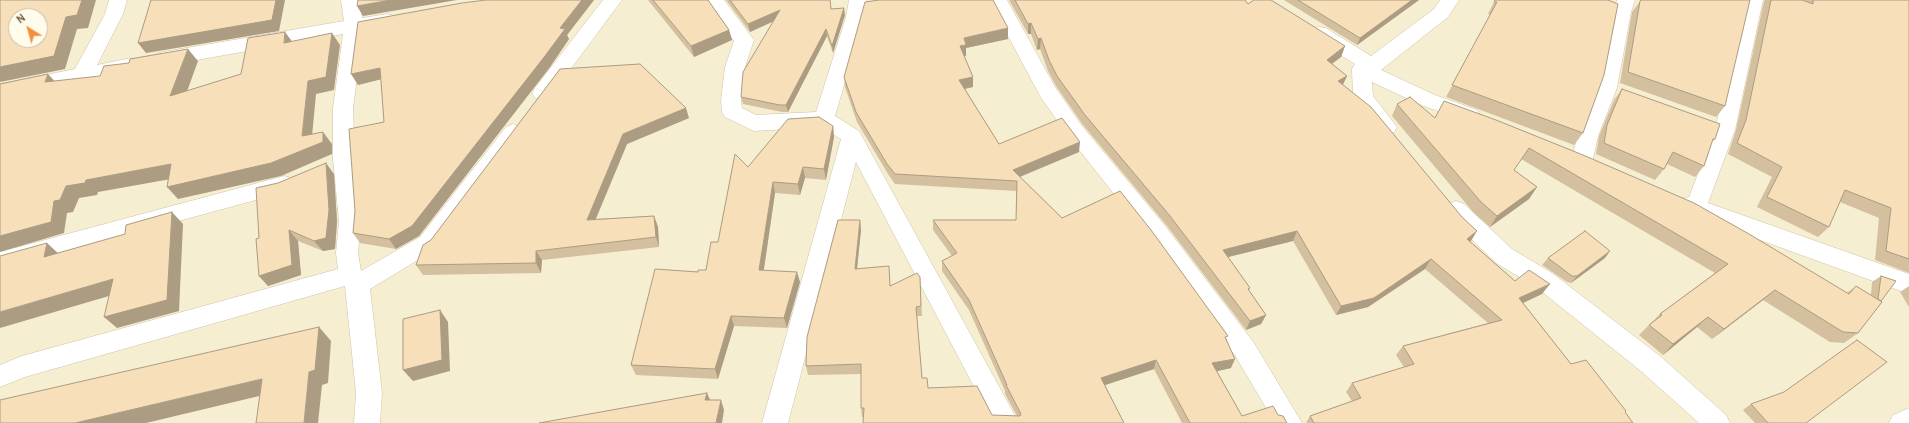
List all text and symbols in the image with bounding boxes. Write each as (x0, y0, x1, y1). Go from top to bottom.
north arrow (8, 8, 48, 48)
text: N (14, 11, 29, 27)

